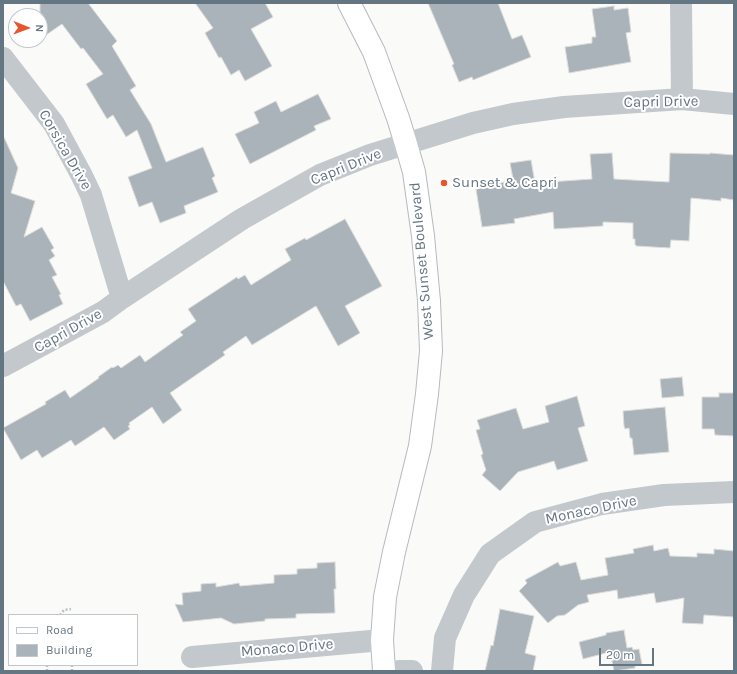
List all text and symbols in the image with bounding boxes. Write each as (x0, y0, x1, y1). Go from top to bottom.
north arrow (8, 8, 48, 48)
text: N (33, 24, 46, 32)
street label: Capri Drive (623, 92, 699, 112)
street label: Corsica Drive (35, 107, 95, 193)
street label: Capri Drive (308, 145, 384, 189)
place label: Sunset & Capri (452, 174, 557, 192)
marker: Sunset & Capri (439, 178, 449, 188)
street label: West Sunset Boulevard (406, 181, 438, 341)
street label: Capri Drive (31, 305, 105, 357)
street label: Monaco Drive (544, 492, 638, 528)
legend (8, 614, 138, 666)
text: Road (46, 623, 74, 637)
street label: Monaco Drive (240, 635, 334, 661)
scale bar (601, 640, 656, 666)
text: Building (46, 643, 92, 657)
text: 20 m (606, 648, 634, 662)

